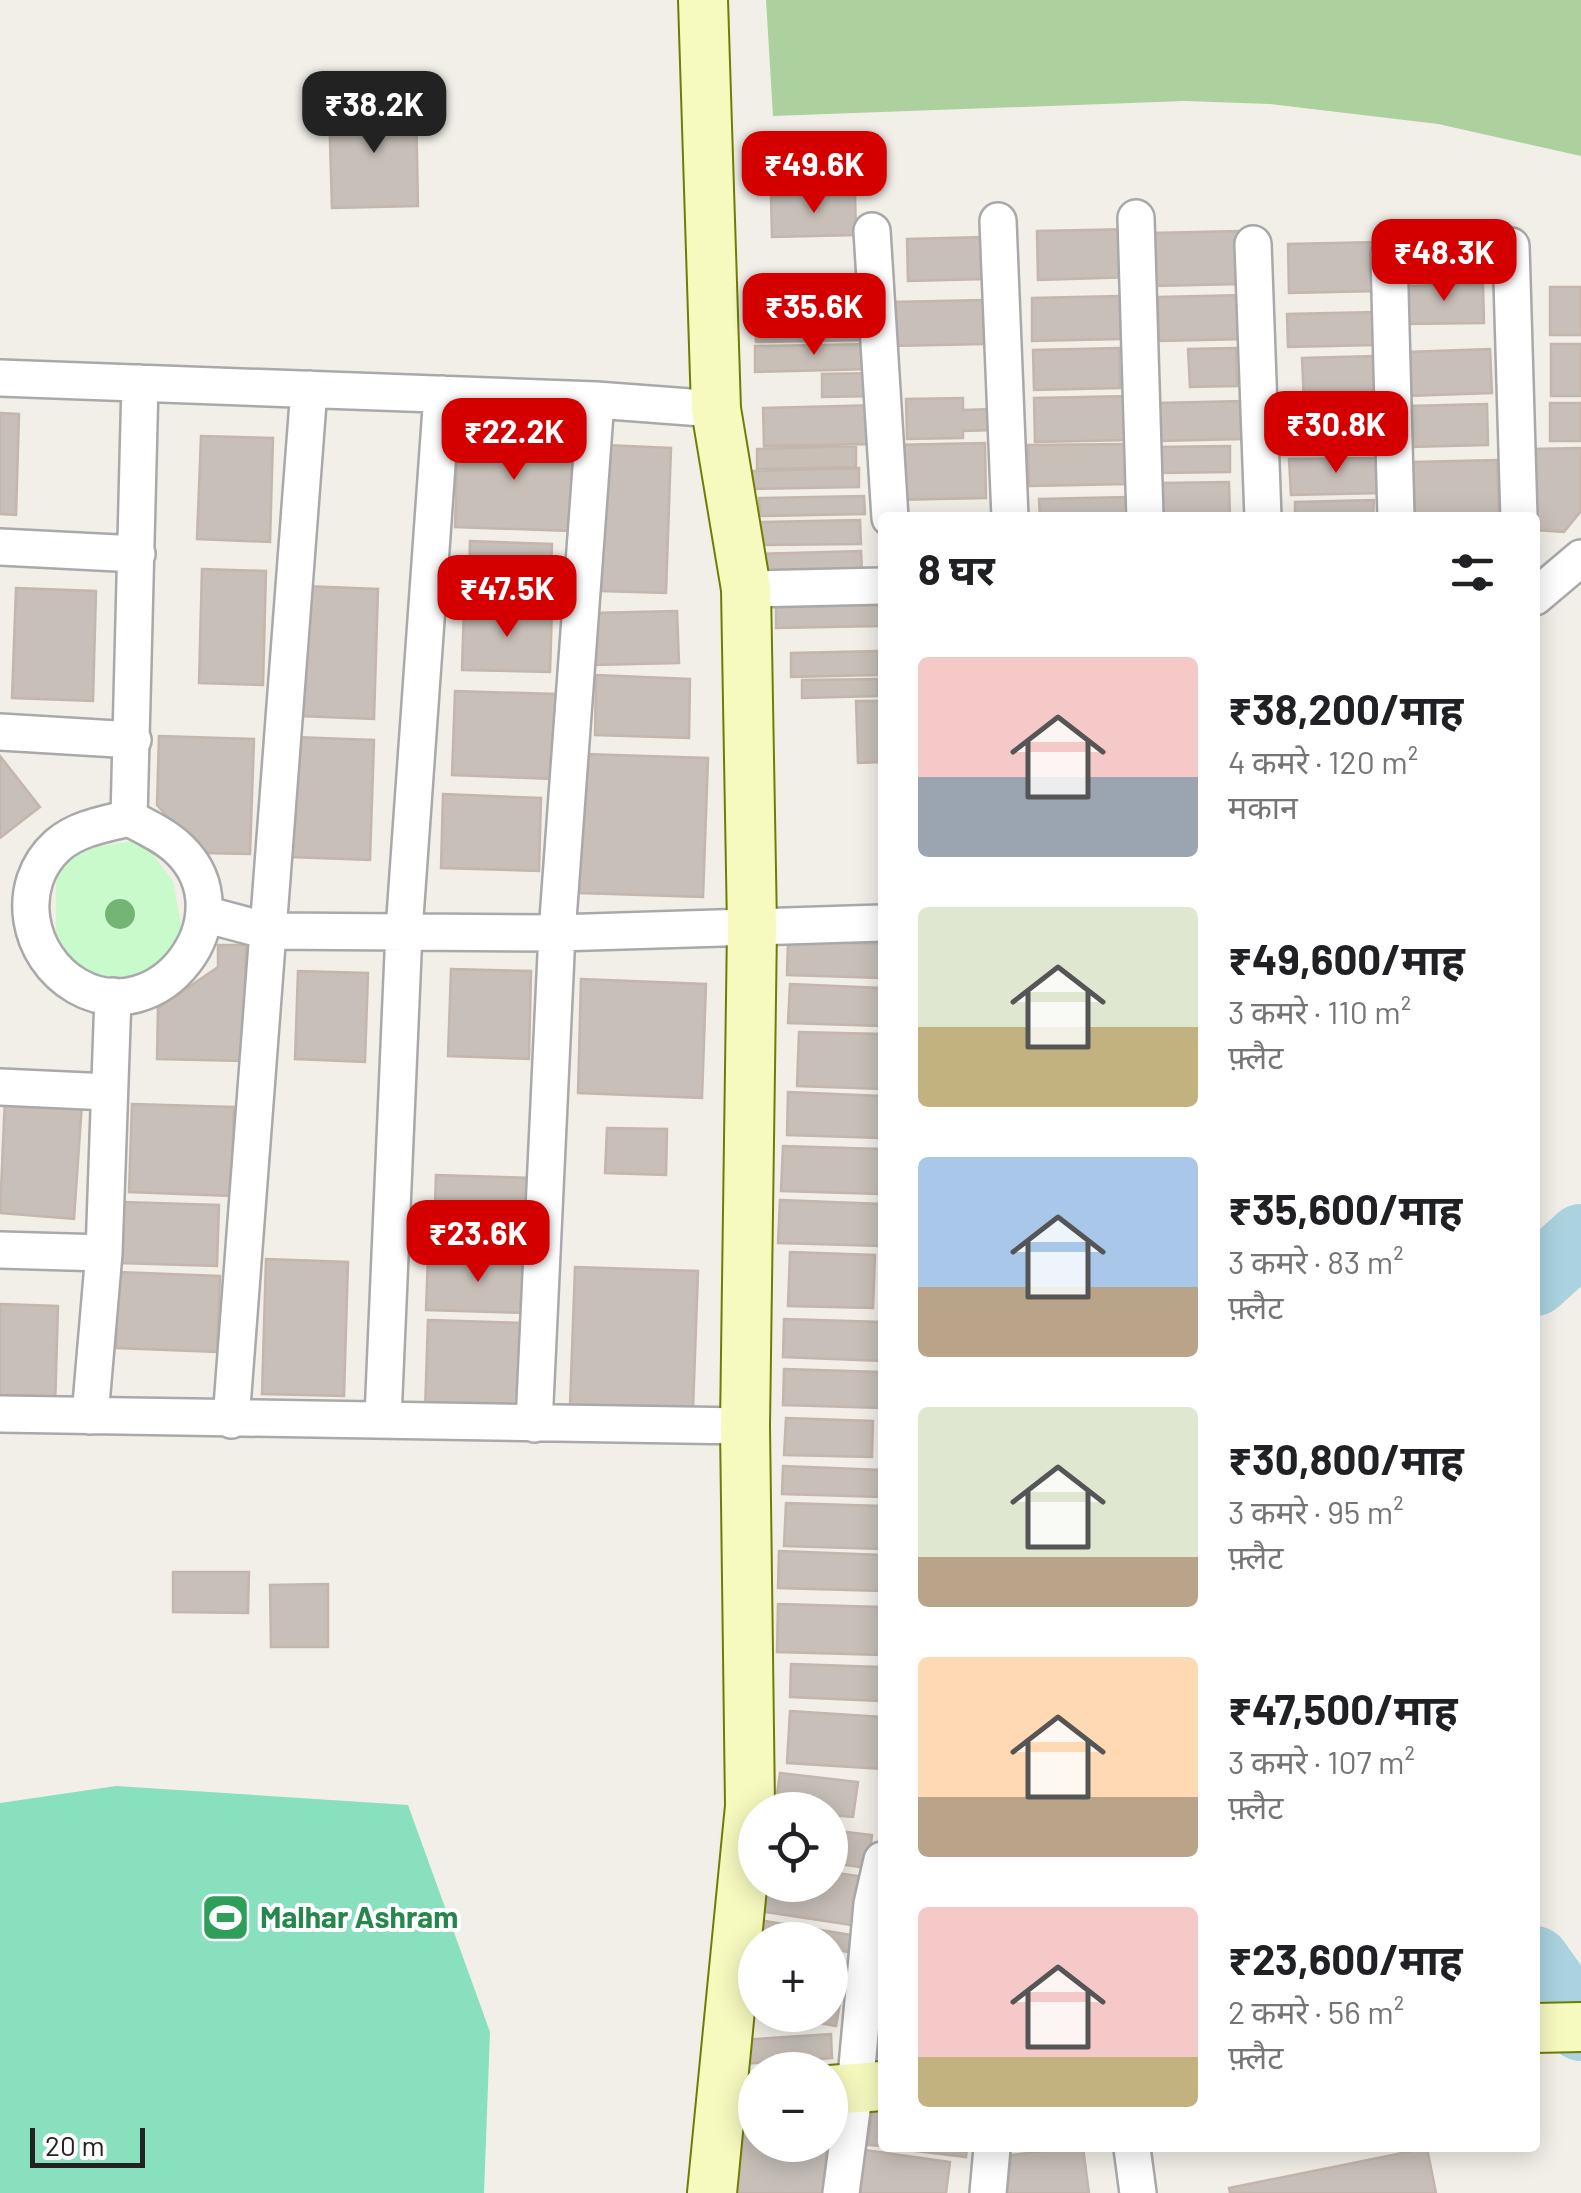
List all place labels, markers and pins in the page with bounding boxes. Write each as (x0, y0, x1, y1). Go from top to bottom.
pin: ₹38.2K (293, 71, 455, 156)
pin: ₹49.6K (733, 131, 895, 216)
pin: ₹48.3K (1363, 219, 1525, 304)
pin: ₹35.6K (733, 273, 895, 358)
pin: ₹30.8K (1255, 391, 1417, 476)
pin: ₹22.2K (433, 398, 595, 483)
pin: ₹47.5K (426, 555, 588, 640)
pin: ₹23.6K (397, 1200, 559, 1285)
sports icon: Malhar Ashram (199, 1892, 251, 1944)
place label: Malhar Ashram (260, 1898, 458, 1934)

